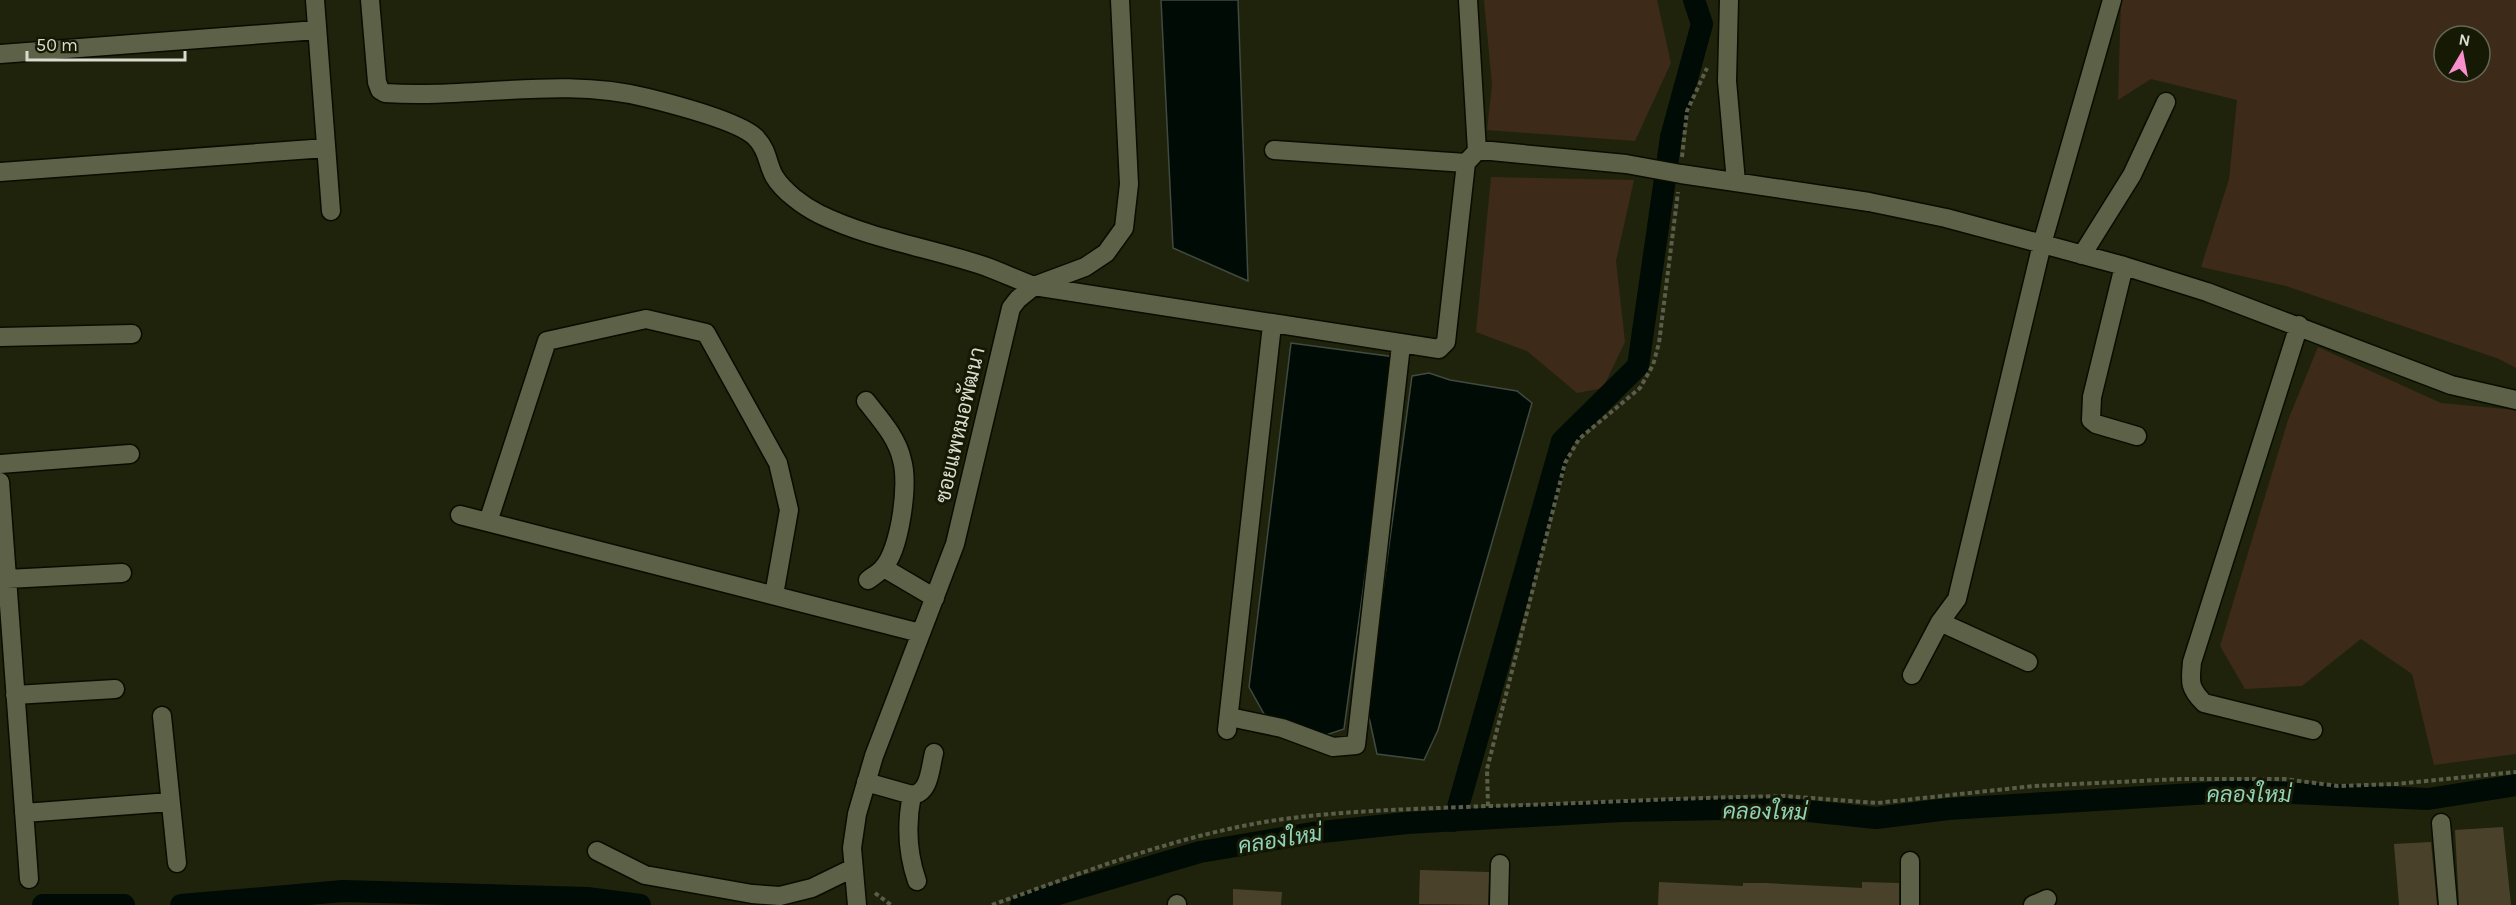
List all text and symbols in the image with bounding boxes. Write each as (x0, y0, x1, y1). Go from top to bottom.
scale bar (27, 24, 184, 62)
north arrow (2432, 24, 2492, 84)
text: N (2457, 29, 2472, 50)
text: 50 m (36, 34, 78, 56)
street label: ซอยแพหมอพัฒนา (930, 345, 990, 505)
water label: คลองใหม่ (2207, 780, 2293, 808)
water label: คลองใหม่ (1722, 796, 1809, 826)
water label: คลองใหม่ (1236, 818, 1325, 859)

